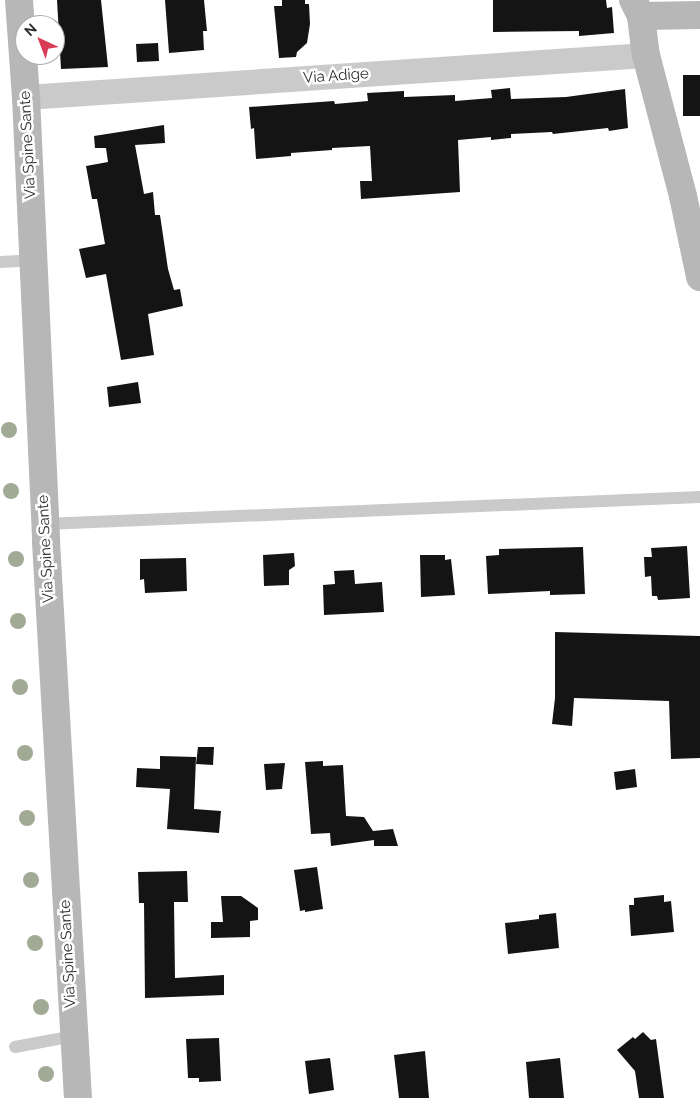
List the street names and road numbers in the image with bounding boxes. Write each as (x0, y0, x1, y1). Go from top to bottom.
street label: Via Adige (302, 65, 370, 87)
street label: Via Spine Sante (16, 91, 40, 199)
street label: Via Spine Sante (34, 495, 58, 603)
street label: Via Spine Sante (56, 900, 80, 1008)

